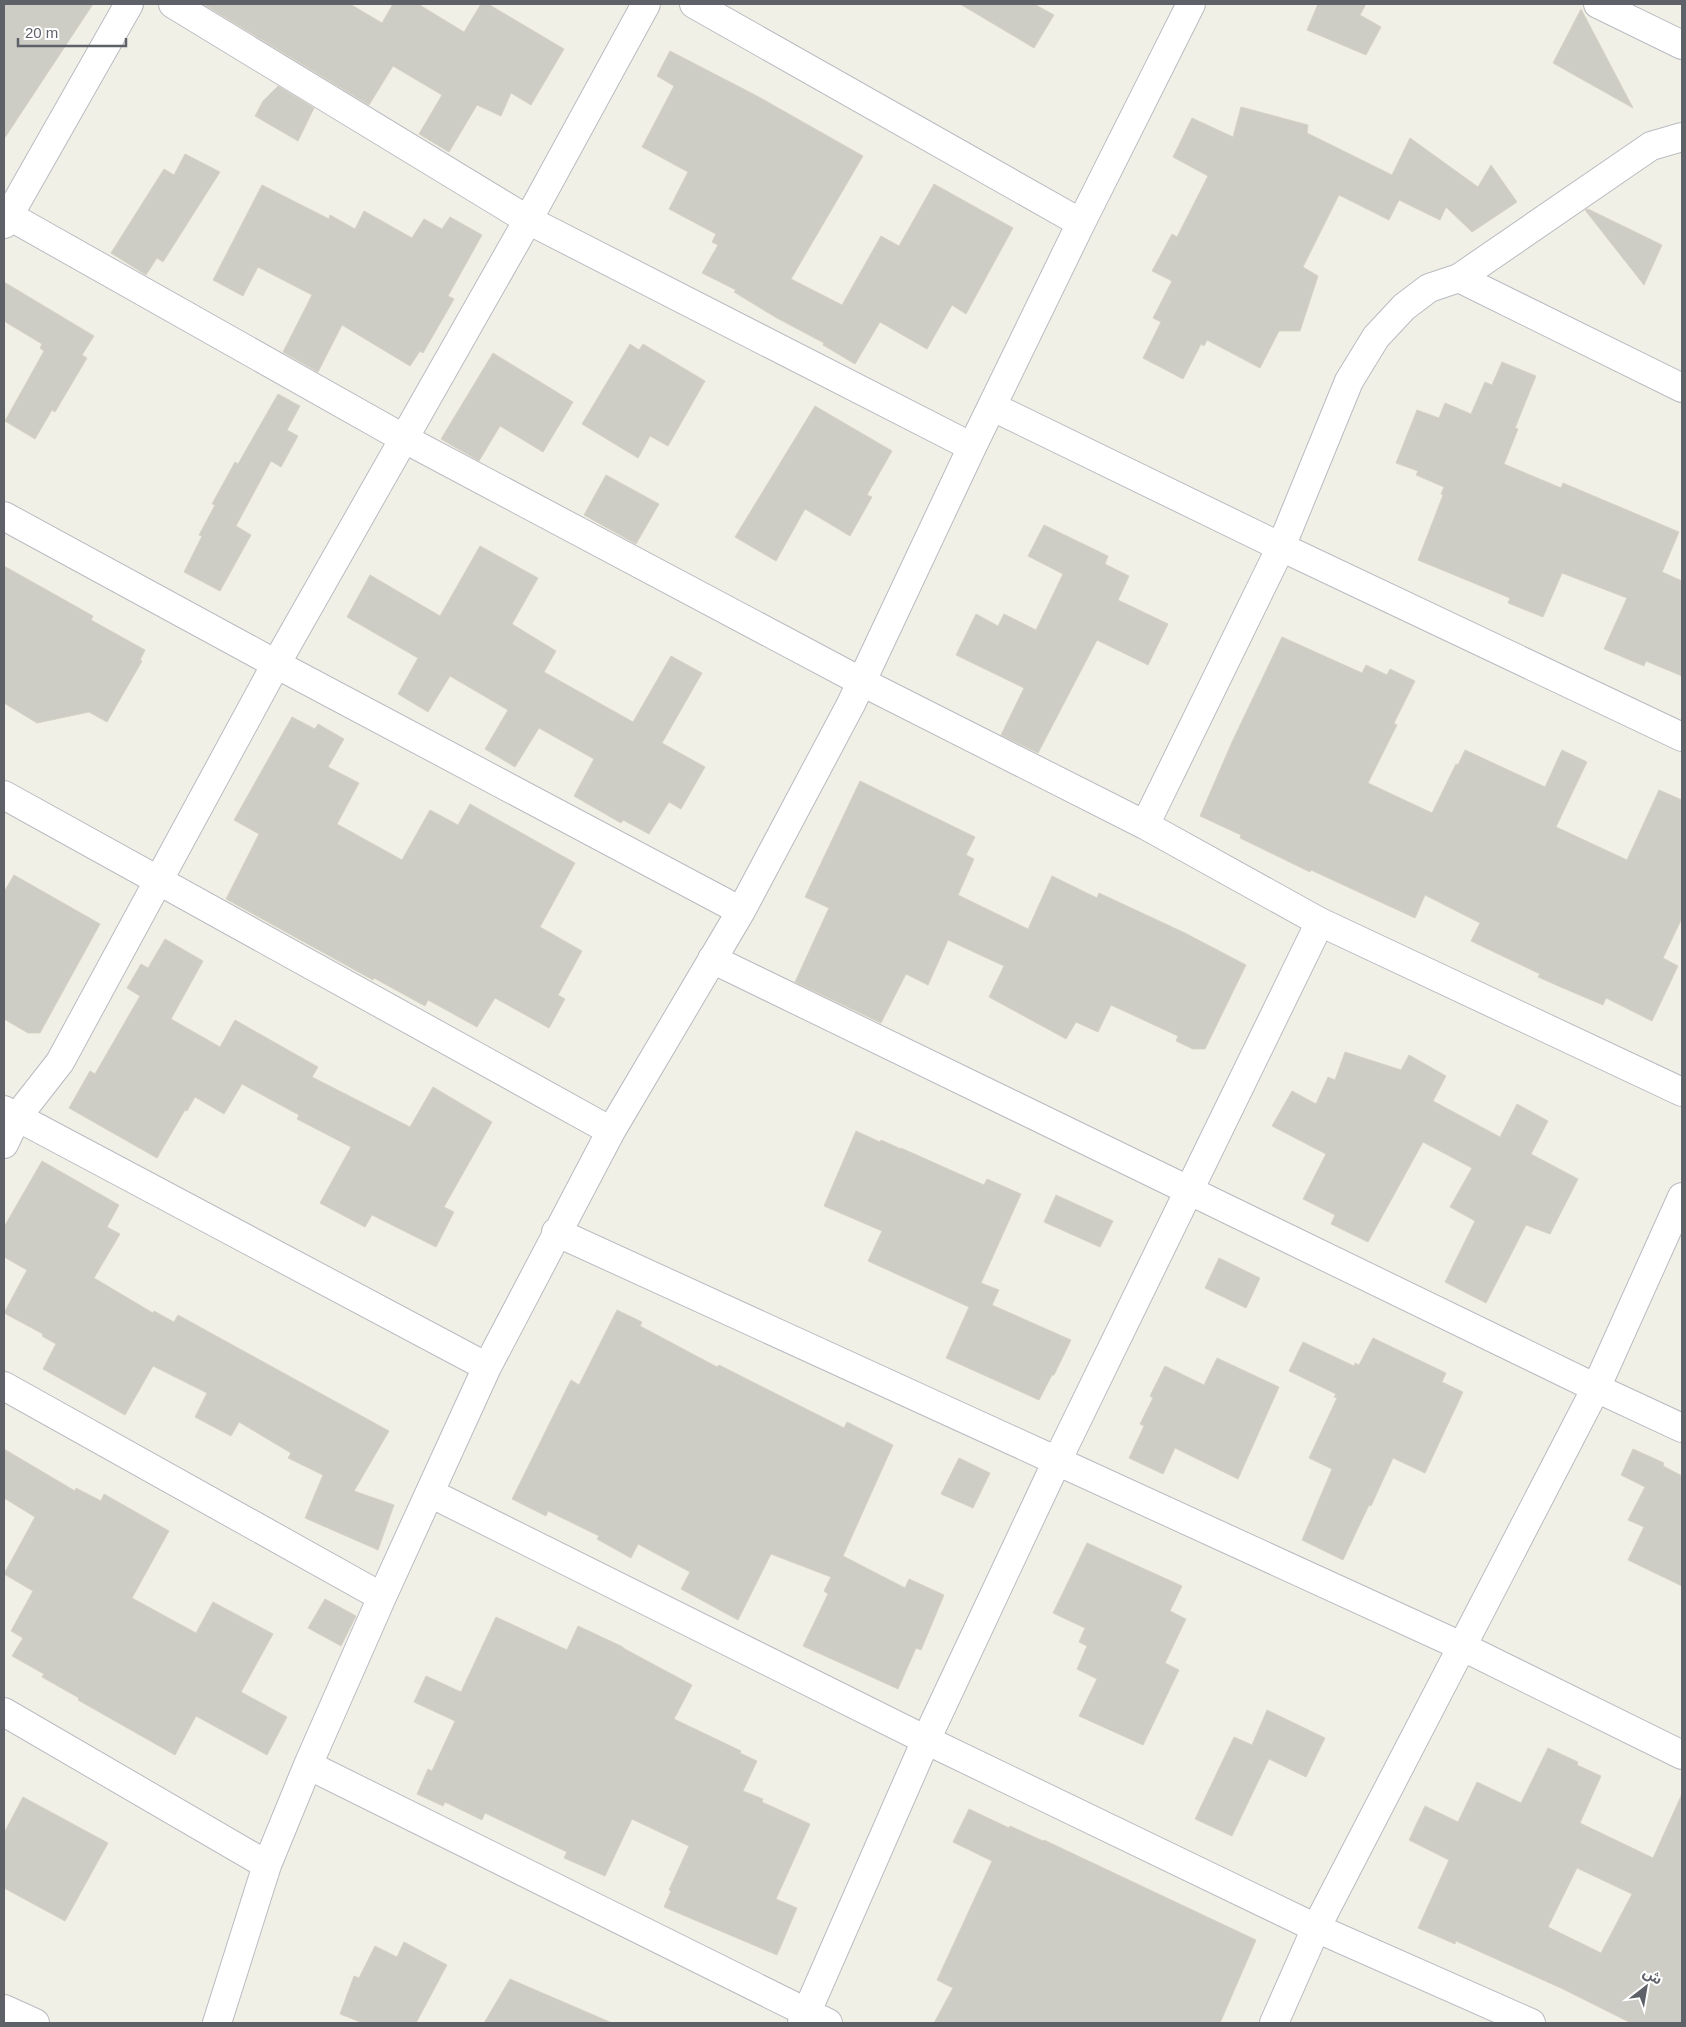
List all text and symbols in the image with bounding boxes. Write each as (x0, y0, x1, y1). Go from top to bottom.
scale bar (18, 15, 125, 47)
text: 20 m (25, 24, 58, 41)
north arrow (1621, 1962, 1671, 2012)
text: ش (1640, 1964, 1665, 1988)

